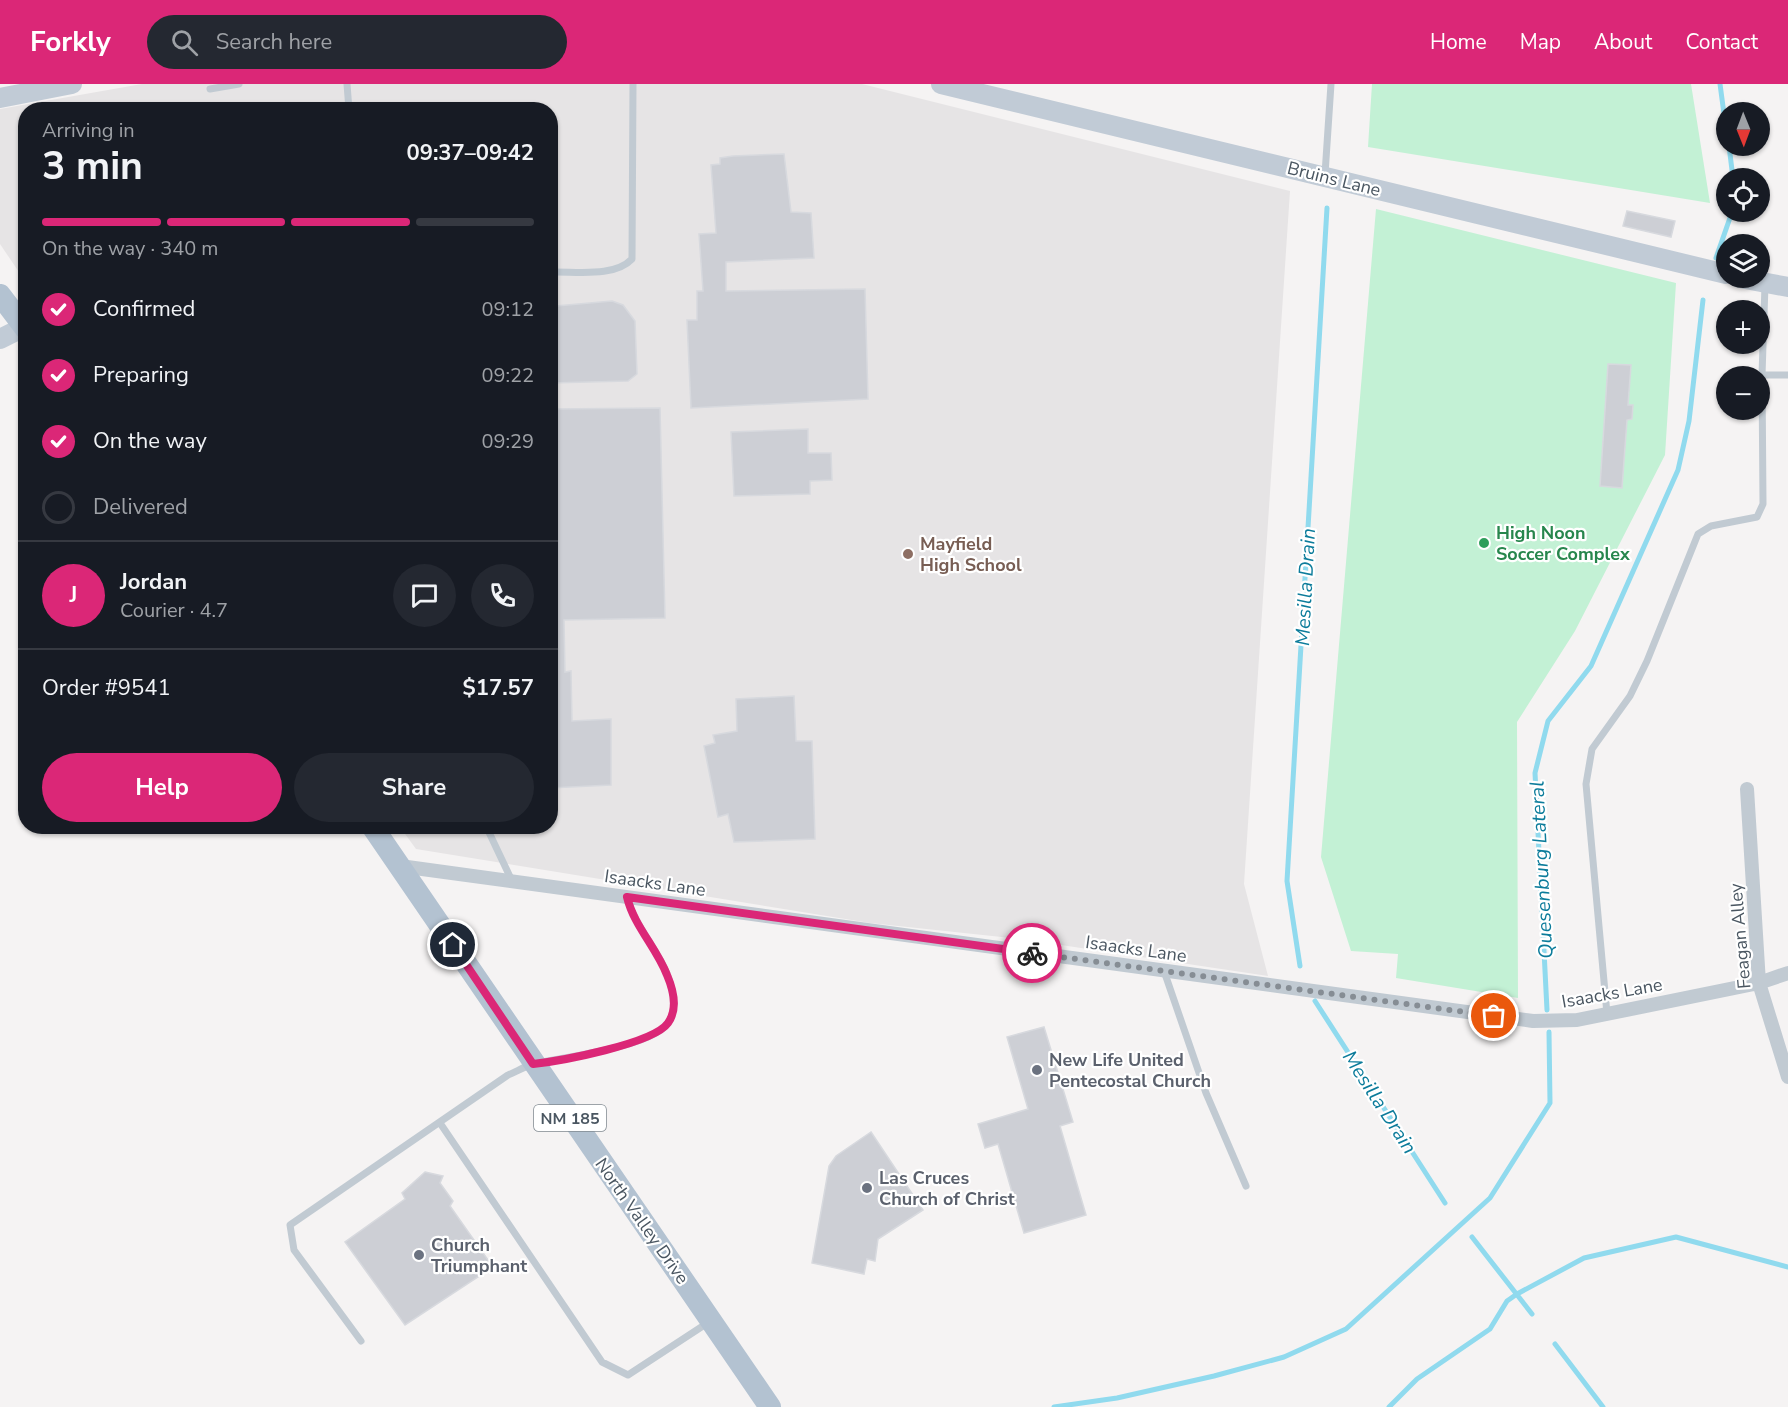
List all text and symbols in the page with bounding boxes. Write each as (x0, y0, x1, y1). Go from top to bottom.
search box (147, 15, 567, 69)
text: Forkly (30, 23, 111, 61)
icon: search (168, 26, 201, 59)
text: Search here (216, 27, 332, 57)
text: Home (1430, 28, 1487, 56)
text: Map (1520, 28, 1561, 56)
text: About (1594, 28, 1652, 56)
text: Contact (1685, 28, 1758, 56)
north arrow (1716, 102, 1770, 156)
map controls (1716, 102, 1770, 420)
text: Arriving in (42, 117, 135, 144)
text: 09:37–09:42 (406, 138, 534, 168)
text: 3 min (42, 140, 143, 193)
street label: Bruins Lane (1285, 156, 1383, 202)
button: locate (1716, 168, 1770, 222)
button: layers (1716, 234, 1770, 288)
text: On the way · 340 m (42, 235, 218, 262)
icon: check (42, 293, 75, 326)
text: Confirmed (93, 294, 195, 324)
text: 09:12 (481, 296, 534, 323)
button: + (1716, 300, 1770, 354)
icon: check (42, 359, 75, 392)
text: Preparing (93, 360, 189, 390)
text: 09:22 (481, 362, 534, 389)
button: − (1716, 366, 1770, 420)
icon: check (42, 425, 75, 458)
text: On the way (93, 426, 207, 456)
text: 09:29 (481, 428, 534, 455)
text: Delivered (93, 492, 188, 522)
place label: High Noon Soccer Complex (1496, 521, 1630, 566)
water label: Mesilla Drain (1289, 527, 1322, 647)
place label: Mayfield High School (920, 532, 1022, 577)
marker: High Noon Soccer Complex (1477, 536, 1491, 550)
marker: Mayfield High School (901, 547, 915, 561)
button: chat (393, 564, 456, 627)
button: phone (471, 564, 534, 627)
text: Jordan (120, 567, 187, 597)
text: J (70, 580, 77, 610)
text: Courier · 4.7 (120, 597, 228, 624)
text: Order #9541 (42, 673, 171, 703)
text: $17.57 (463, 673, 534, 703)
button: Help (42, 753, 282, 822)
button: Share (294, 753, 534, 822)
water label: Quesenburg Lateral (1523, 780, 1560, 960)
street label: Isaacks Lane (603, 864, 707, 902)
street label: Feagan Alley (1723, 881, 1757, 990)
pin (427, 919, 478, 970)
courier (1002, 923, 1062, 983)
icon: home (436, 928, 469, 961)
street label: Isaacks Lane (1084, 930, 1188, 968)
icon: bike (1016, 937, 1049, 970)
street label: Isaacks Lane (1560, 972, 1664, 1014)
pin (1468, 990, 1519, 1041)
icon: bag (1477, 999, 1510, 1032)
water label: Mesilla Drain (1336, 1045, 1423, 1159)
place label: New Life United Pentecostal Church (1049, 1048, 1211, 1093)
marker: New Life United Pentecostal Church (1030, 1063, 1044, 1077)
road number: NM 185 (534, 1105, 606, 1131)
street label: North Valley Drive (589, 1153, 695, 1289)
place label: Las Cruces Church of Christ (879, 1166, 1015, 1211)
marker: Las Cruces Church of Christ (860, 1181, 874, 1195)
place label: Church Triumphant (431, 1233, 527, 1278)
marker: Church Triumphant (412, 1248, 426, 1262)

